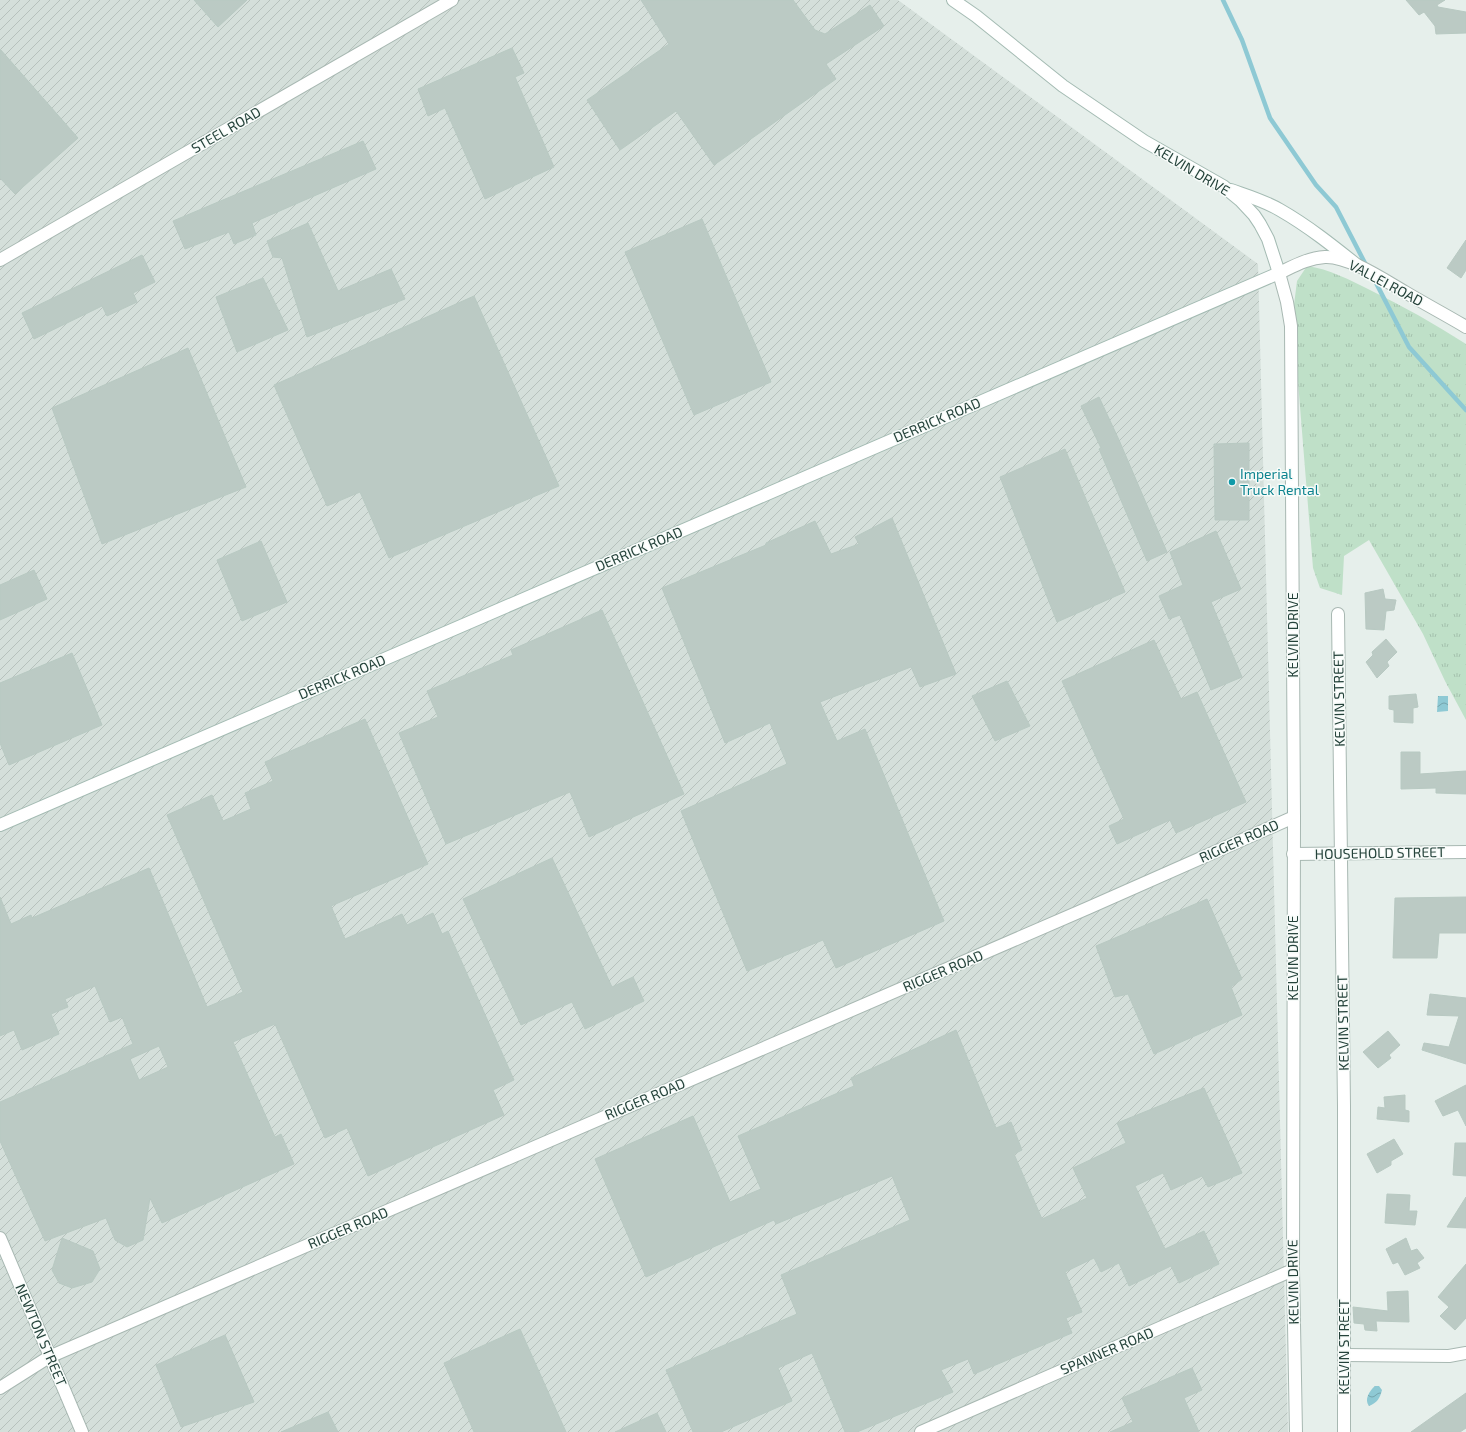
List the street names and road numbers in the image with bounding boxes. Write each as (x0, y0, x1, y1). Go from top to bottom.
street label: STEEL ROAD (188, 103, 264, 156)
street label: KELVIN DRIVE (1151, 140, 1233, 199)
street label: VALLEI ROAD (1346, 256, 1426, 309)
street label: DERRICK ROAD (891, 393, 983, 446)
street label: DERRICK ROAD (593, 522, 685, 575)
street label: KELVIN DRIVE (1284, 592, 1301, 678)
street label: DERRICK ROAD (296, 650, 388, 703)
street label: KELVIN STREET (1329, 651, 1348, 747)
street label: RIGGER ROAD (1196, 815, 1281, 866)
street label: HOUSEHOLD STREET (1315, 843, 1445, 862)
street label: KELVIN DRIVE (1284, 915, 1301, 1001)
street label: RIGGER ROAD (900, 946, 985, 995)
street label: KELVIN STREET (1333, 975, 1352, 1071)
street label: RIGGER ROAD (602, 1074, 687, 1123)
street label: RIGGER ROAD (305, 1203, 390, 1252)
street label: KELVIN DRIVE (1283, 1239, 1302, 1325)
street label: NEWTON STREET (12, 1281, 71, 1389)
street label: KELVIN STREET (1335, 1299, 1352, 1395)
street label: SPANNER ROAD (1058, 1323, 1156, 1378)

